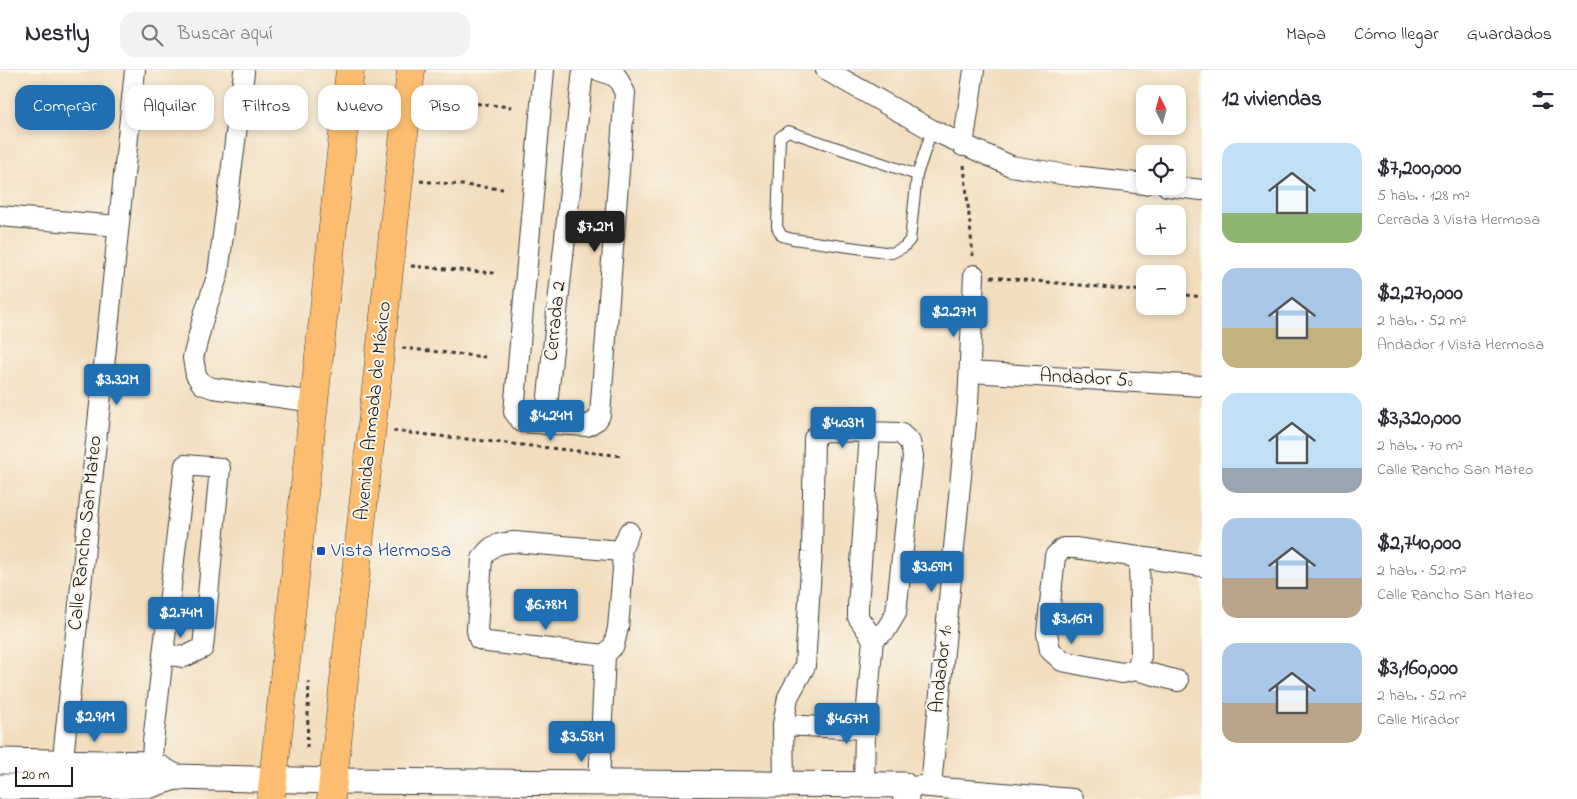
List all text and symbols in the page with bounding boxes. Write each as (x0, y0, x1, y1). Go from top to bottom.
search box (120, 12, 470, 57)
text: Nestly (25, 17, 90, 52)
icon: search (138, 21, 166, 49)
text: Buscar aquí (178, 21, 273, 48)
text: Mapa (1286, 22, 1326, 48)
text: Cómo llegar (1354, 22, 1439, 48)
text: Guardados (1467, 22, 1552, 48)
chip: Comprar (15, 85, 115, 130)
chip: Alquilar (125, 85, 214, 130)
chip: Filtros (224, 85, 308, 130)
chip: Nuevo (318, 85, 401, 130)
chip: Piso (411, 85, 478, 130)
north arrow (1136, 85, 1186, 135)
map controls (1136, 85, 1186, 315)
text: 12 viviendas (1222, 85, 1322, 115)
icon: filters (1529, 86, 1557, 114)
button: locate (1136, 145, 1186, 195)
text: $7,200,000 (1377, 154, 1461, 184)
icon: home (1262, 163, 1322, 223)
text: 5 hab. · 128 m² (1377, 184, 1470, 208)
button: + (1136, 205, 1186, 255)
text: Cerrada 3 Vista Hermosa (1377, 208, 1540, 232)
pin: $7.2M (560, 210, 630, 253)
text: $7.2M (576, 215, 614, 239)
button: − (1136, 265, 1186, 315)
text: $2,270,000 (1377, 279, 1463, 309)
street label: Cerrada 2 (537, 280, 575, 362)
icon: home (1262, 288, 1322, 348)
pin: $2.27M (913, 296, 995, 338)
street label: Avenida Armada de México (348, 300, 400, 522)
text: $2.27M (931, 300, 977, 324)
text: 2 hab. · 52 m² (1377, 309, 1467, 333)
text: Andador 1 Vista Hermosa (1377, 333, 1544, 357)
street label: Andador 5º (1039, 362, 1133, 396)
pin: $3.32M (76, 364, 158, 406)
text: $3.32M (95, 368, 139, 392)
pin: $4.24M (510, 400, 592, 442)
text: $4.24M (529, 404, 573, 428)
text: $3,320,000 (1377, 404, 1461, 434)
pin: $4.03M (802, 406, 884, 449)
text: $4.03M (822, 411, 864, 435)
icon: home (1262, 413, 1322, 473)
street label: Calle Rancho San Mateo (61, 434, 111, 632)
text: 2 hab. · 70 m² (1377, 434, 1463, 458)
text: Calle Rancho San Mateo (1377, 458, 1533, 482)
text: $2,740,000 (1377, 529, 1461, 559)
place label: Vista Hermosa (330, 537, 451, 566)
icon: home (1262, 538, 1322, 598)
marker: Vista Hermosa (315, 545, 327, 557)
pin: $3.69M (891, 550, 973, 593)
text: $3.69M (911, 555, 953, 579)
text: 2 hab. · 52 m² (1377, 559, 1467, 583)
text: Calle Rancho San Mateo (1377, 583, 1533, 607)
pin: $6.78M (505, 588, 587, 631)
text: $6.78M (525, 593, 567, 617)
pin: $2.74M (140, 596, 222, 639)
text: $2.74M (159, 601, 203, 625)
pin: $3.16M (1031, 602, 1113, 645)
text: $3.16M (1051, 607, 1093, 631)
street label: Andador 1º (923, 623, 961, 714)
text: $3,160,000 (1377, 654, 1458, 684)
icon: home (1262, 663, 1322, 723)
text: 2 hab. · 52 m² (1377, 684, 1467, 708)
pin: $2.91M (54, 700, 136, 743)
pin: $4.67M (806, 702, 888, 745)
text: $2.91M (75, 705, 115, 729)
text: $4.67M (826, 707, 868, 731)
text: Calle Mirador (1377, 708, 1459, 732)
pin: $3.58M (541, 720, 623, 763)
text: $3.58M (560, 725, 604, 749)
scale bar (15, 764, 72, 787)
text: 20 m (22, 765, 49, 786)

